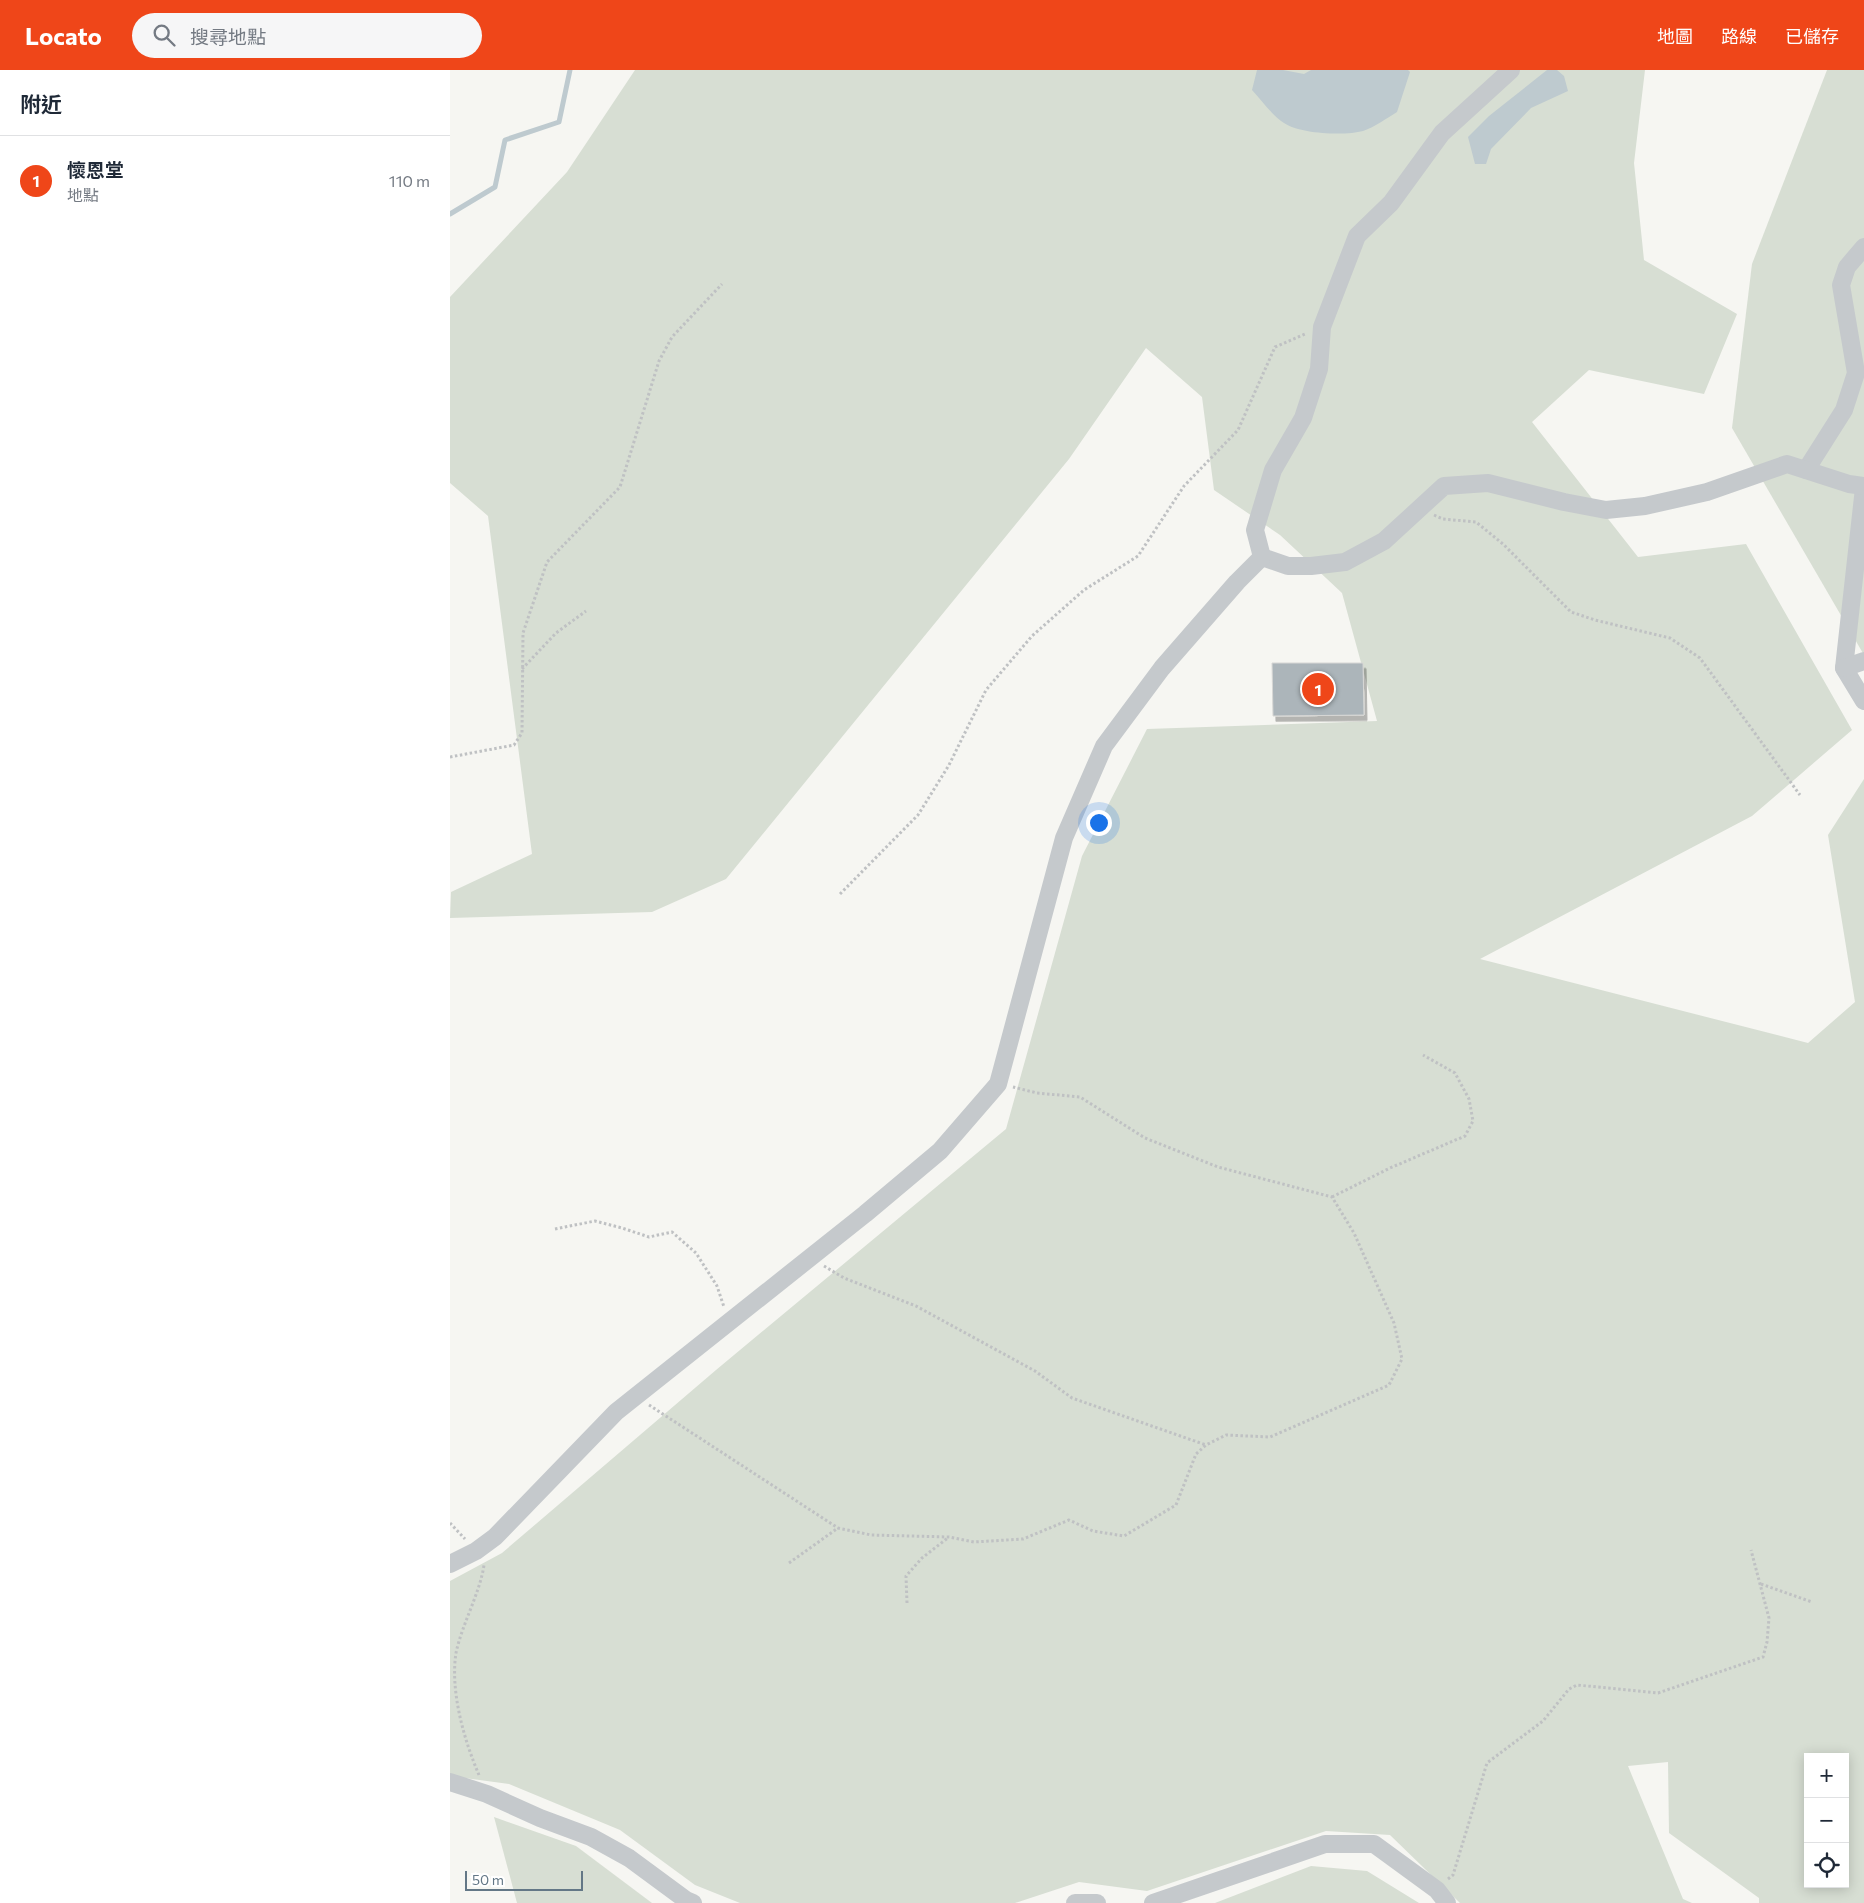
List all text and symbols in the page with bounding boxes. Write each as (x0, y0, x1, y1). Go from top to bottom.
search box (132, 13, 482, 58)
text: Locato (25, 21, 102, 50)
icon: search (150, 21, 178, 49)
text: 搜尋地點 (190, 25, 266, 48)
text: 地圖 (1657, 25, 1693, 47)
text: 路線 (1721, 25, 1757, 47)
text: 已儲存 (1785, 25, 1839, 47)
text: 附近 (20, 91, 62, 116)
text: 懷恩堂 (67, 158, 124, 181)
text: 1 (32, 171, 40, 190)
text: 110 m (389, 171, 430, 190)
text: 地點 (67, 185, 99, 204)
pin: 1 (1302, 670, 1334, 708)
your location (1086, 810, 1112, 836)
map controls (1804, 1753, 1849, 1888)
button: + (1804, 1753, 1849, 1798)
button: − (1804, 1798, 1849, 1843)
button: locate (1804, 1843, 1849, 1888)
scale bar (465, 1868, 582, 1891)
text: 50 m (472, 1871, 504, 1888)

